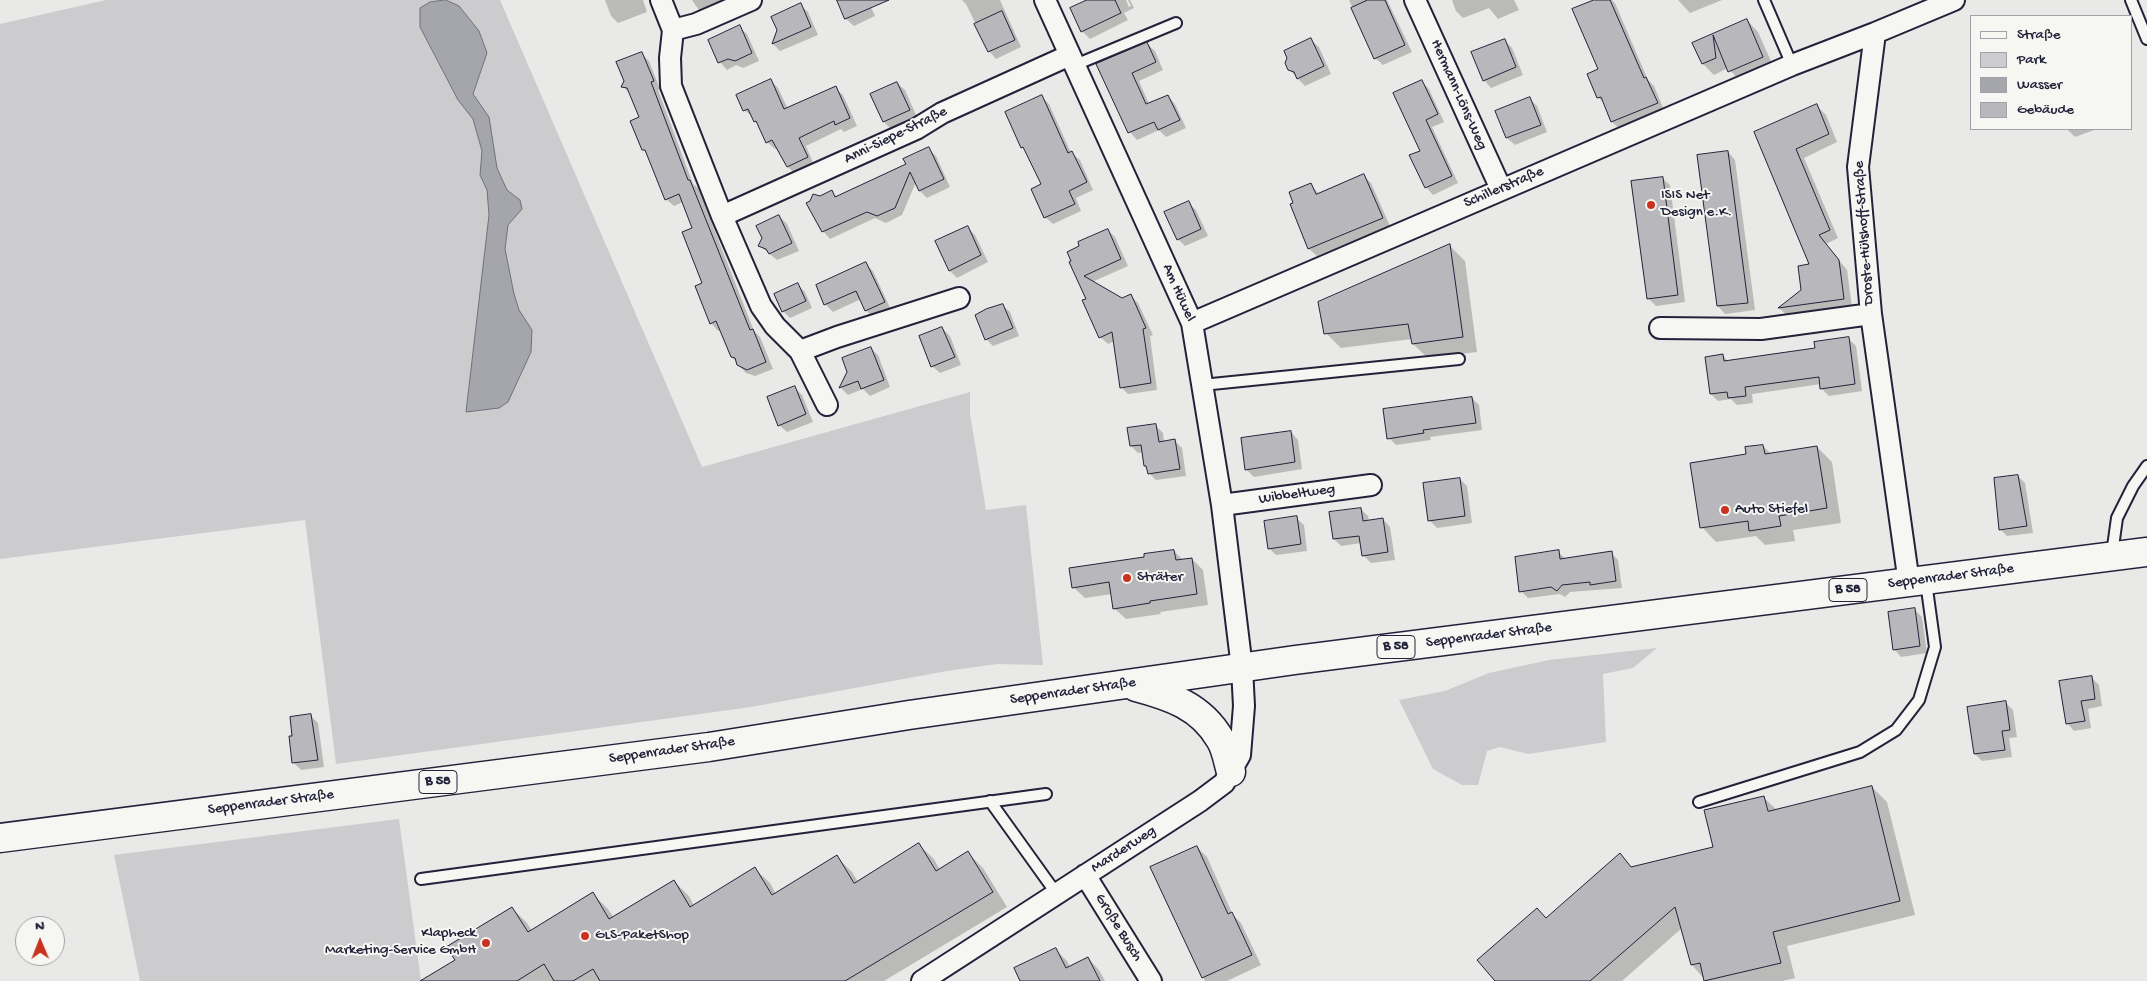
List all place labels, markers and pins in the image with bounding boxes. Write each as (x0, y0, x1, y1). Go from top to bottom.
place label: ISIS Net Design e.K. (1661, 187, 1732, 222)
marker: ISIS Net Design e.K. (1645, 199, 1657, 211)
place label: Auto Stiefel (1735, 501, 1808, 519)
marker: Auto Stiefel (1719, 504, 1731, 516)
place label: Sträter (1137, 569, 1183, 587)
marker: Sträter (1121, 572, 1133, 584)
place label: Klapheck Marketing-Service GmbH (325, 925, 476, 960)
place label: GLS-PaketShop (595, 927, 689, 945)
marker: GLS-PaketShop (579, 930, 591, 942)
marker: Klapheck Marketing-Service GmbH (480, 937, 492, 949)

